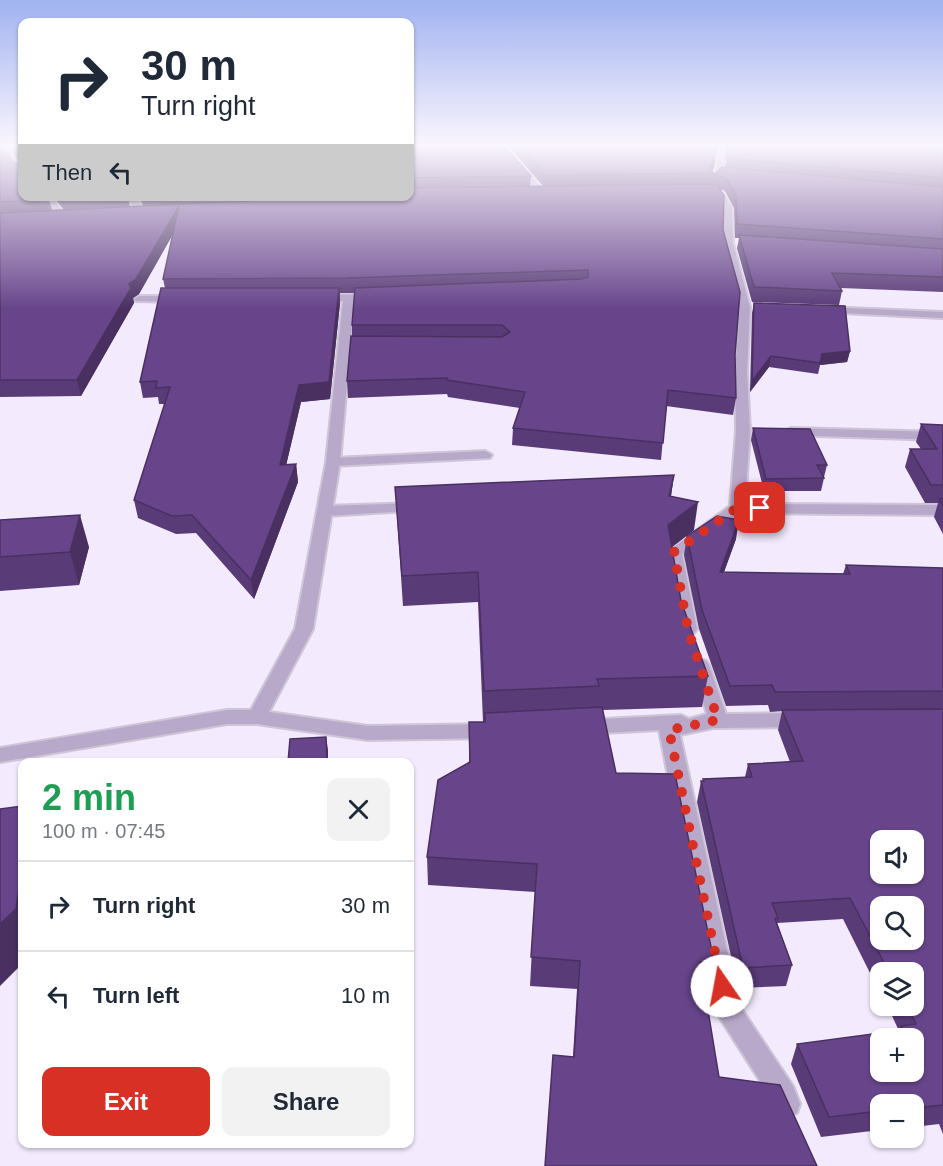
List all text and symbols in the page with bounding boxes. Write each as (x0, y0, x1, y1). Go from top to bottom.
icon: right (42, 42, 120, 120)
text: 30 m (141, 42, 237, 89)
text: Turn right (141, 91, 256, 121)
icon: left (104, 156, 137, 189)
text: Then (42, 160, 92, 185)
pin (734, 482, 785, 533)
icon: arrive (743, 491, 776, 524)
text: 2 min (42, 777, 136, 818)
button: close (327, 778, 390, 841)
text: 100 m · 07:45 (42, 820, 165, 842)
map controls (870, 830, 924, 1148)
button: sound (870, 830, 924, 884)
icon: right (42, 890, 75, 923)
text: Turn right (93, 893, 195, 918)
text: 30 m (341, 893, 390, 918)
button: search (870, 896, 924, 950)
position arrow (690, 954, 754, 1018)
button: layers (870, 962, 924, 1016)
icon: left (42, 980, 75, 1013)
text: Turn left (93, 983, 179, 1008)
text: 10 m (341, 983, 390, 1008)
button: + (870, 1028, 924, 1082)
button: Exit (42, 1067, 210, 1136)
button: Share (222, 1067, 390, 1136)
button: − (870, 1094, 924, 1148)

